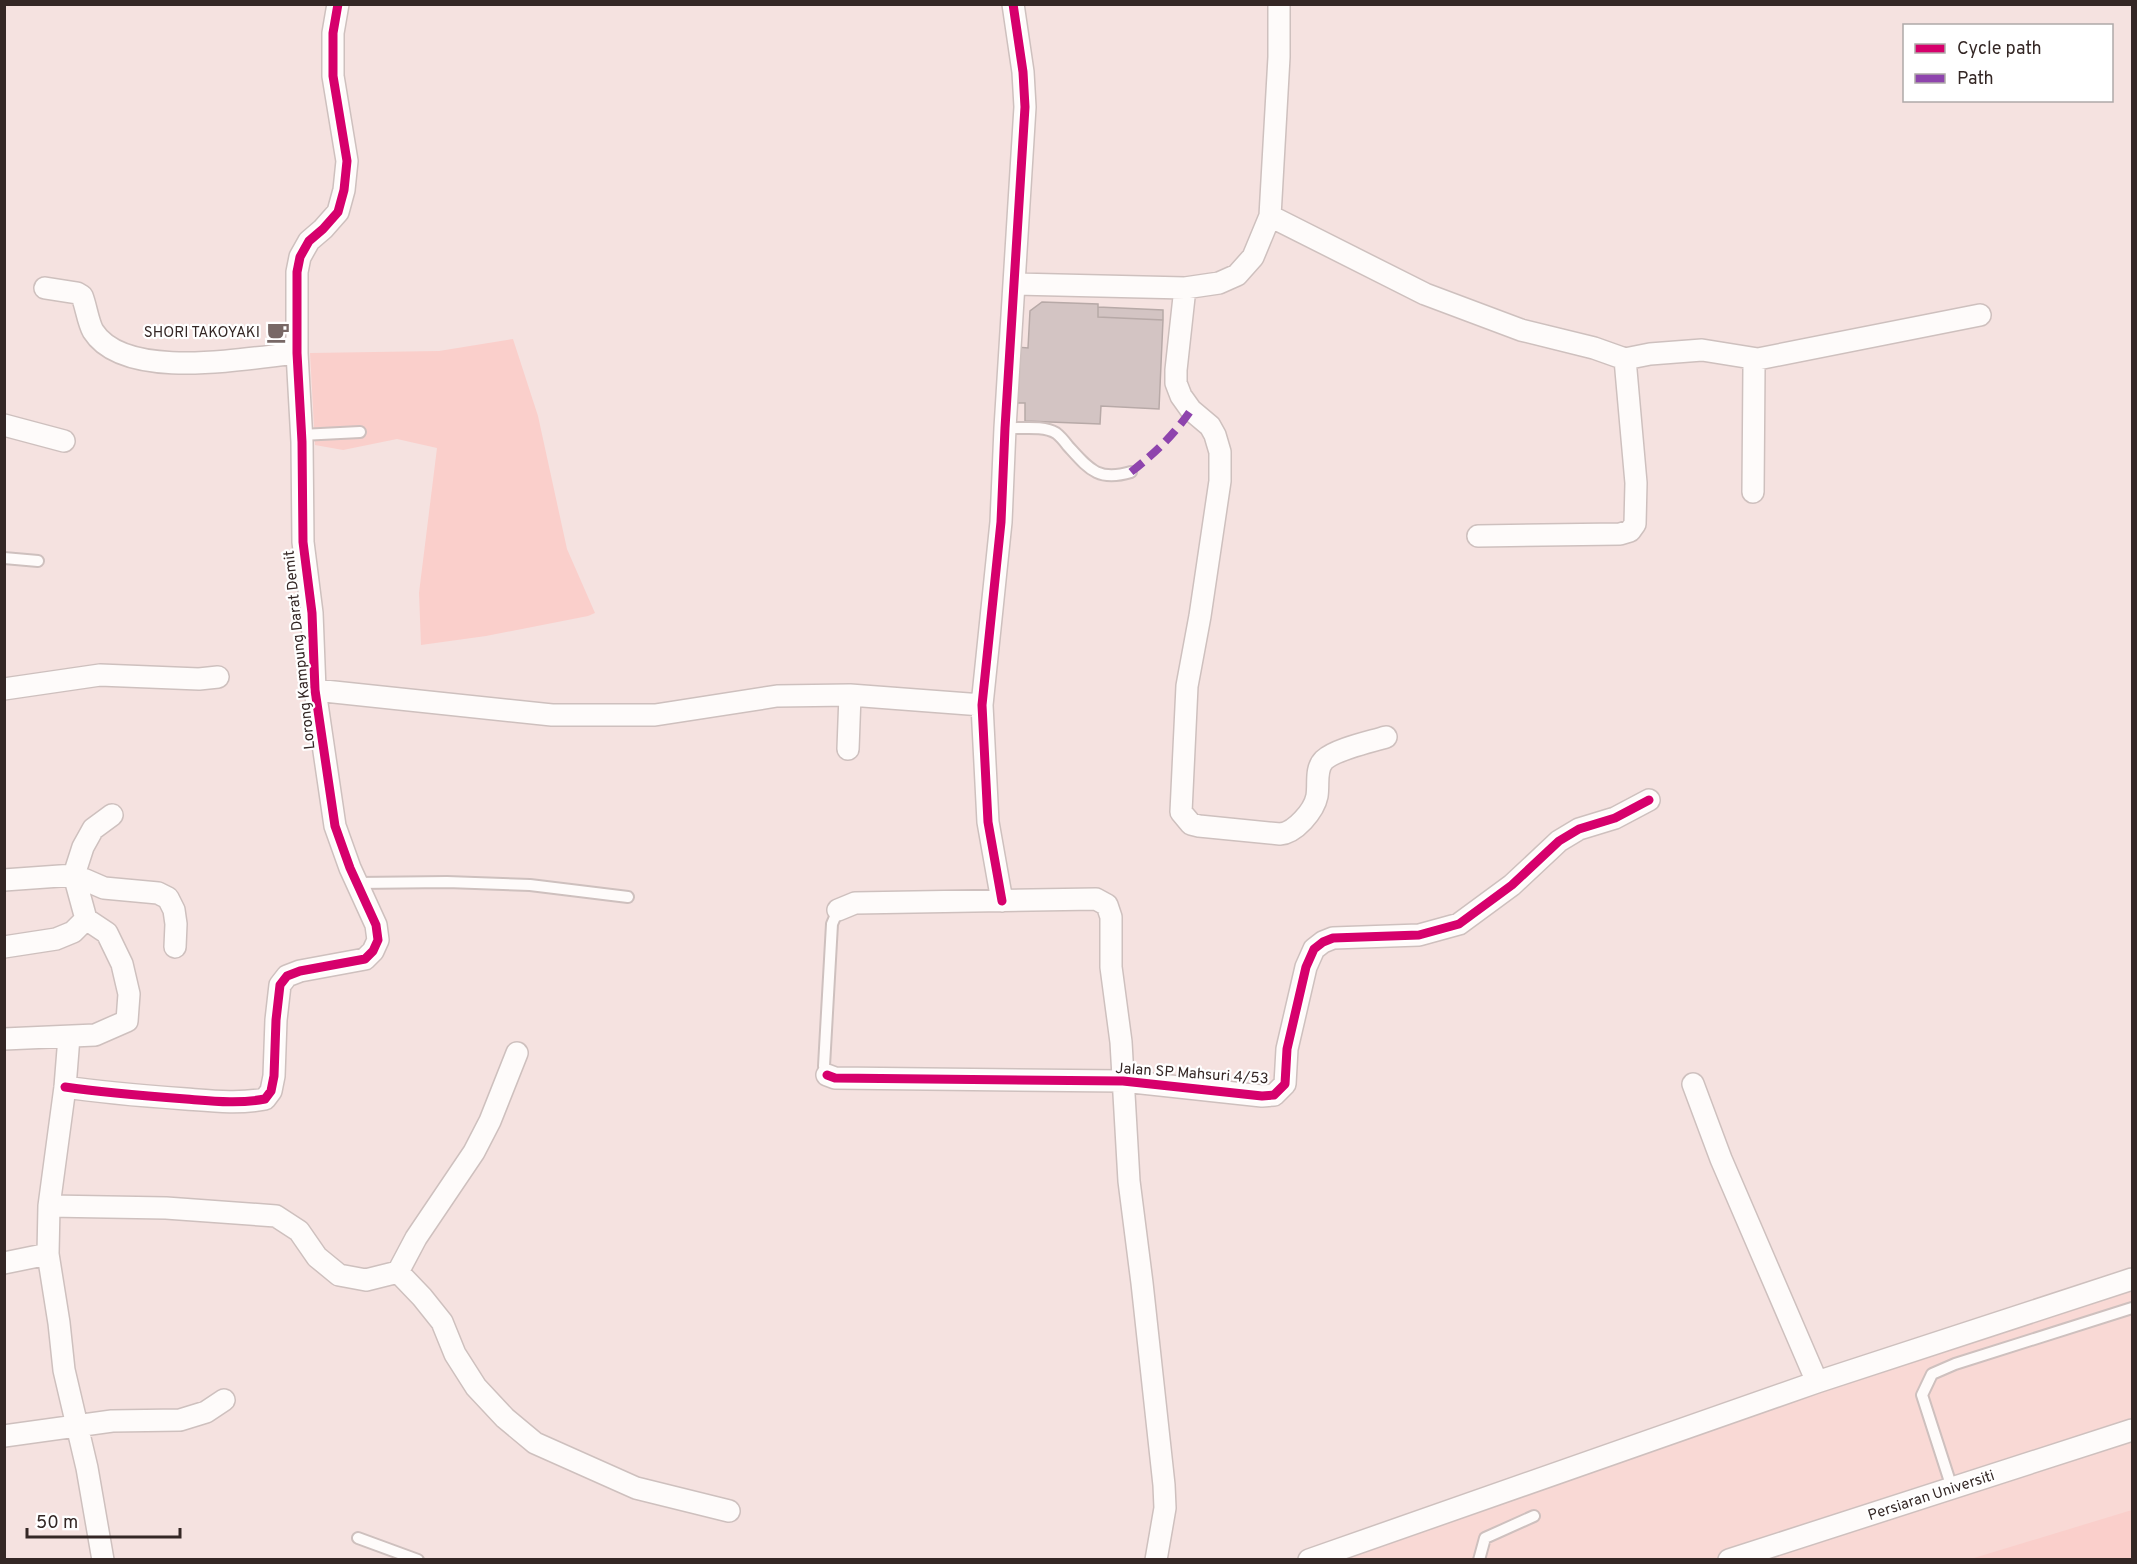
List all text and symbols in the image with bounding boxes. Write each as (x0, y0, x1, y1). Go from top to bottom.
legend (1903, 24, 2113, 102)
text: Cycle path (1957, 38, 2042, 61)
text: Path (1957, 68, 1994, 91)
cafe icon: SHORI TAKOYAKI (265, 319, 291, 345)
place label: SHORI TAKOYAKI (144, 324, 260, 343)
street label: Lorong Kampung Darat Demit (281, 549, 320, 750)
street label: Jalan SP Mahsuri 4/53 (1115, 1060, 1269, 1089)
street label: Persiaran Universiti (1866, 1467, 1997, 1526)
scale bar (27, 1501, 180, 1539)
text: 50 m (36, 1512, 78, 1535)

